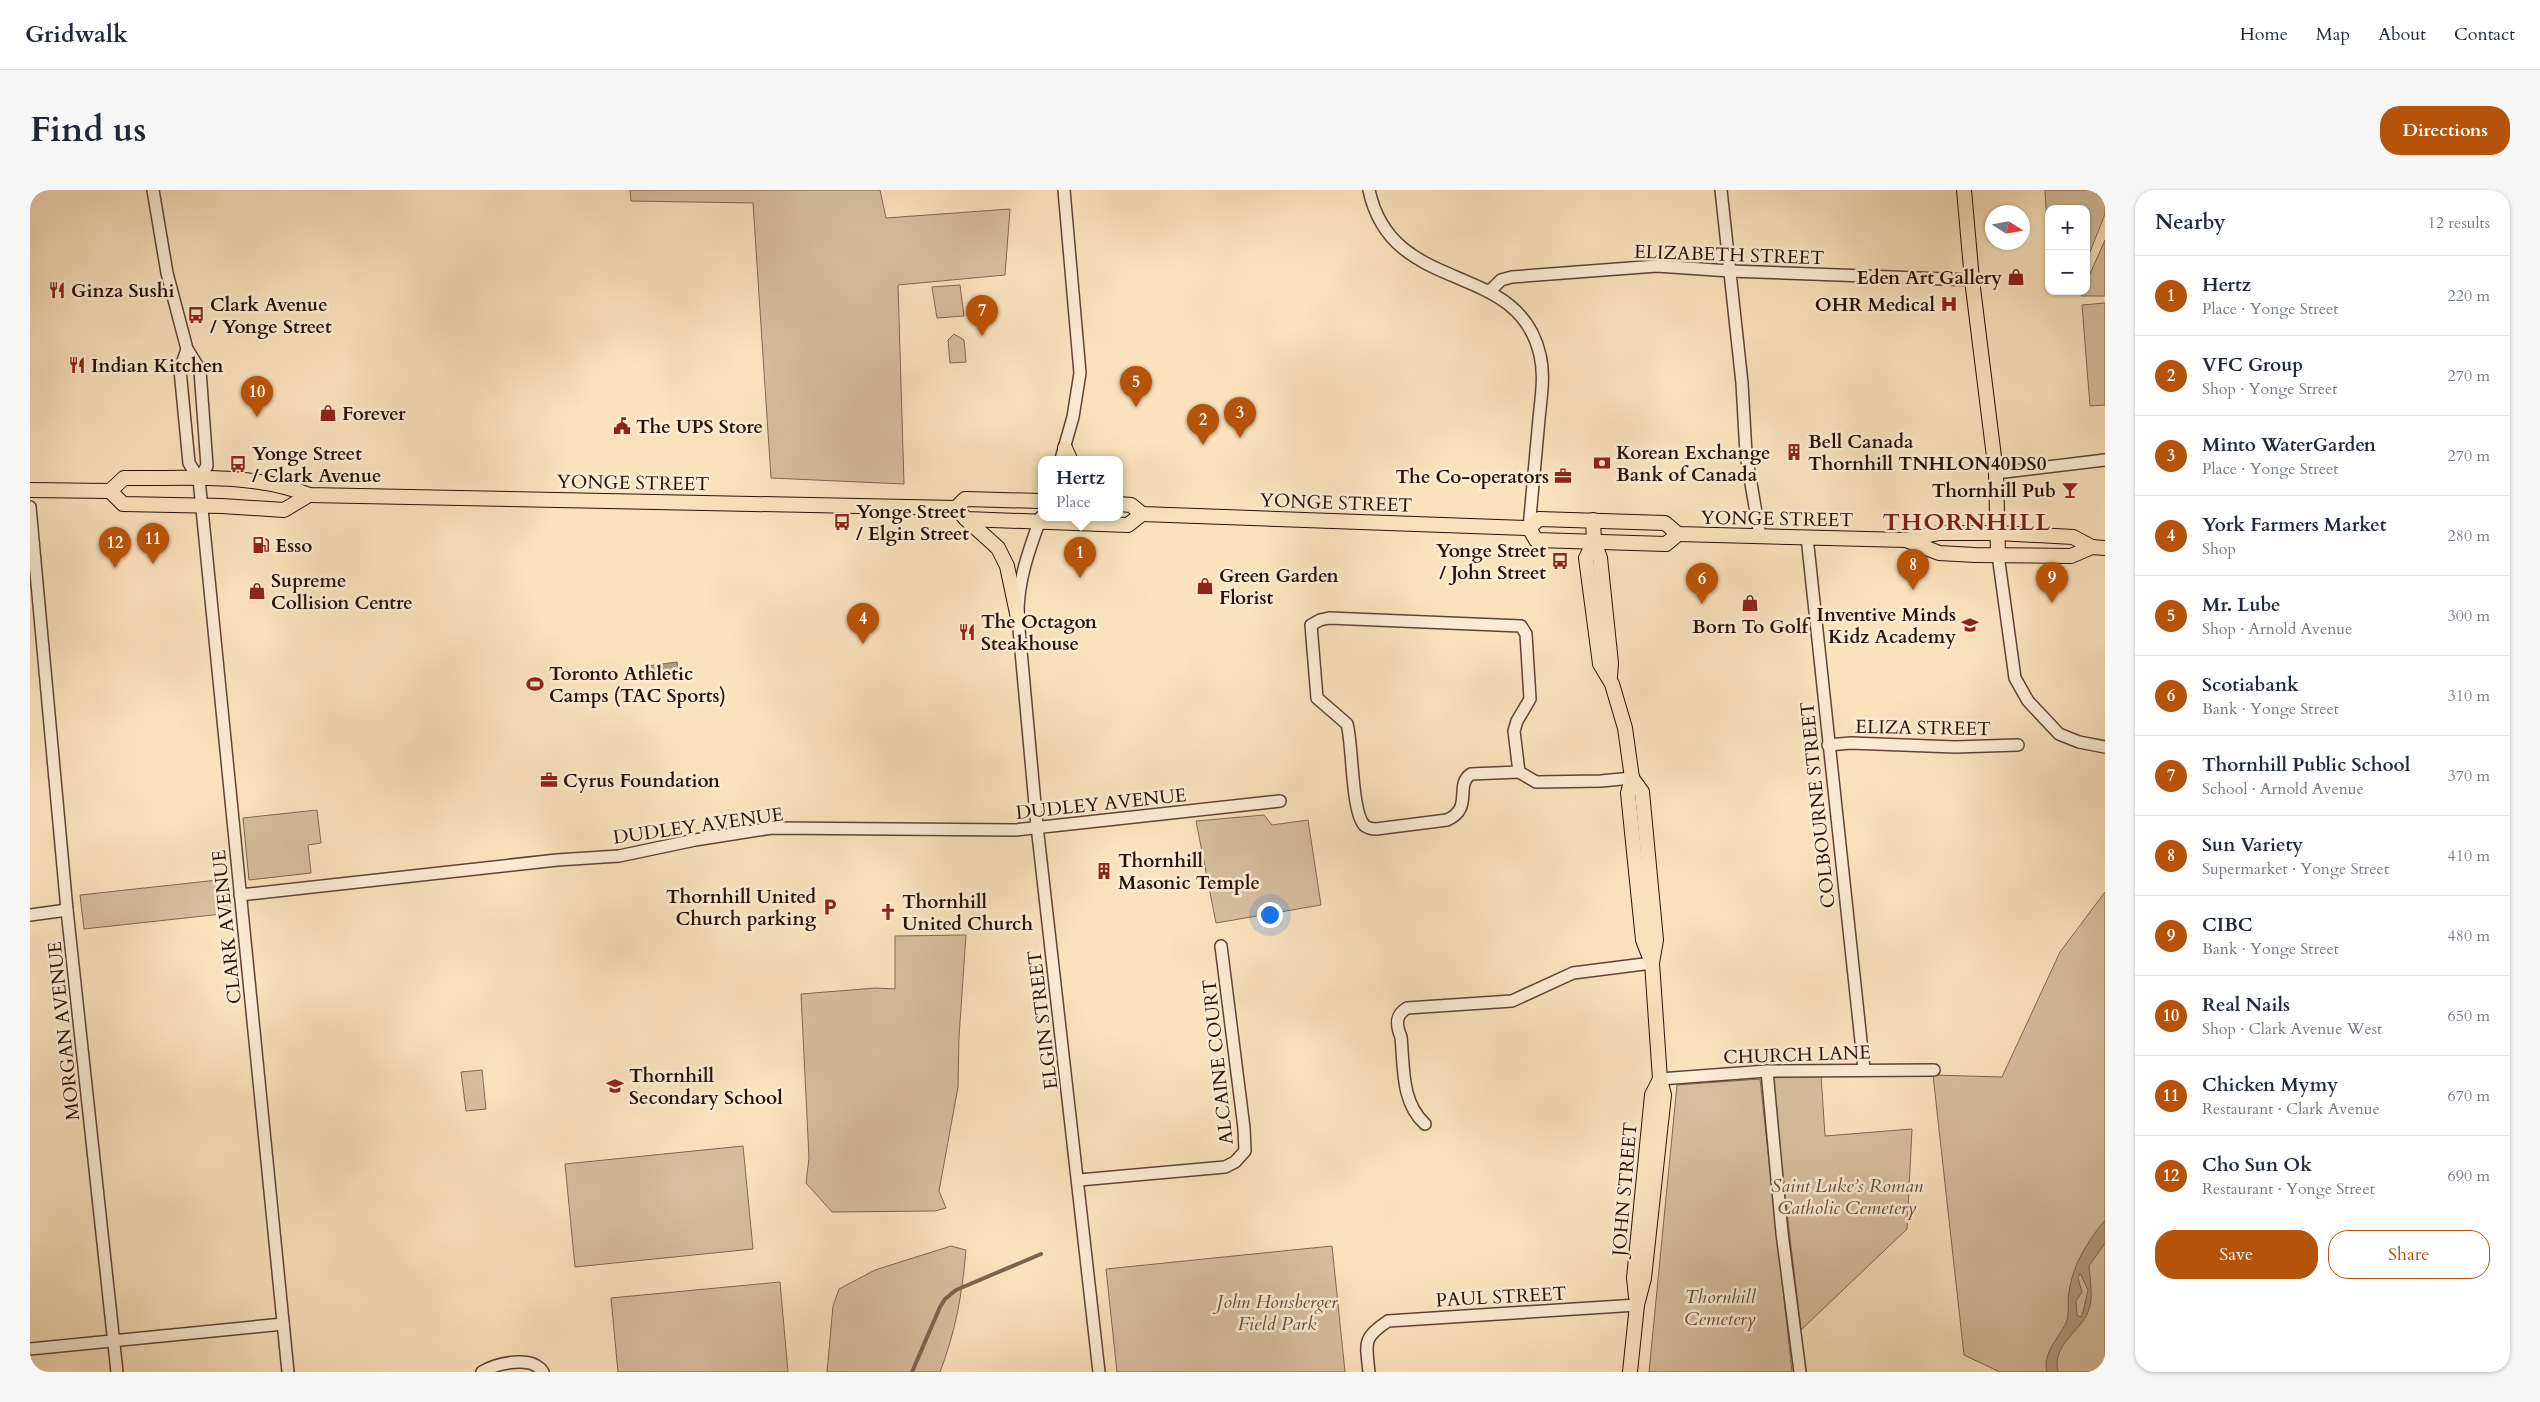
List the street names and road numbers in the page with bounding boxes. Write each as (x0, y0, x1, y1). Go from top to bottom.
street label: ELIZABETH STREET (1633, 239, 1825, 271)
street label: YONGE STREET (556, 469, 710, 497)
street label: YONGE STREET (1259, 487, 1413, 519)
street label: YONGE STREET (1700, 505, 1854, 533)
street label: COLBOURNE STREET (1794, 700, 1842, 909)
street label: ELIZA STREET (1855, 714, 1991, 742)
street label: DUDLEY AVENUE (1014, 782, 1188, 826)
street label: DUDLEY AVENUE (611, 801, 785, 851)
street label: CLARK AVENUE (206, 849, 248, 1005)
street label: MORGAN AVENUE (42, 940, 86, 1122)
street label: ELGIN STREET (1022, 949, 1064, 1091)
street label: ALCAINE COURT (1196, 978, 1240, 1146)
street label: CHURCH LANE (1723, 1039, 1871, 1071)
street label: JOHN STREET (1606, 1121, 1644, 1260)
street label: PAUL STREET (1435, 1281, 1567, 1313)

